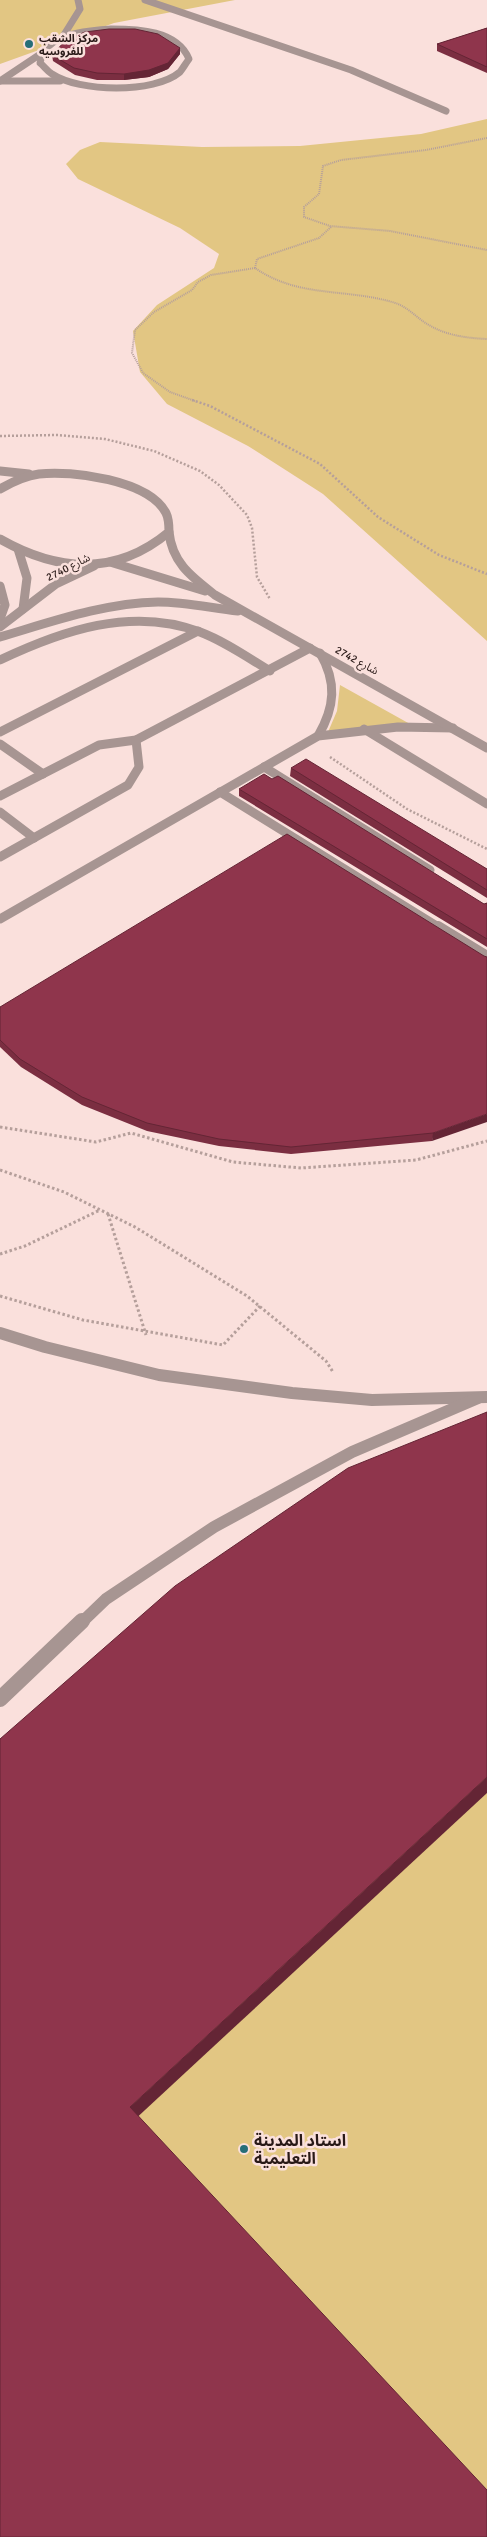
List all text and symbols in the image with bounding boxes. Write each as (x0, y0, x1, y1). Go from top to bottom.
place label: مركز الشقب للفروسيه (39, 32, 98, 58)
marker: مركز الشقب للفروسيه (23, 38, 35, 50)
street label: شارع 2740 (44, 551, 93, 585)
street label: شارع 2742 (332, 643, 381, 679)
place label: استاد المدينة التعليمية (254, 2131, 346, 2169)
marker: استاد المدينة التعليمية (238, 2143, 250, 2155)

